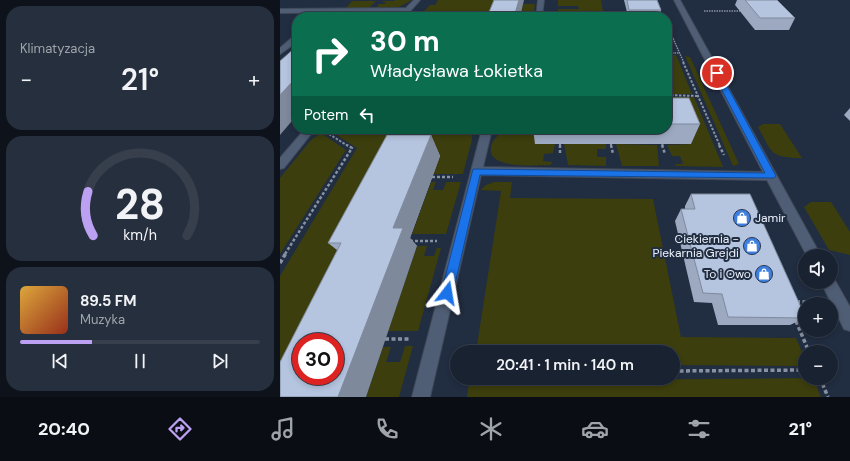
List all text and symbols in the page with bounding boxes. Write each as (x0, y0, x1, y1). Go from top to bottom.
text: 30 m (370, 23, 440, 60)
icon: right (304, 28, 356, 80)
text: Klimatyzacja (20, 40, 95, 57)
pin (700, 56, 734, 90)
text: Władysława Łokietka (370, 59, 543, 83)
text: 21° (121, 60, 159, 99)
icon: arrive (706, 62, 728, 84)
text: − (20, 65, 32, 94)
text: + (248, 65, 260, 94)
icon: left (356, 104, 378, 126)
text: Potem (304, 105, 348, 125)
text: 28 (115, 178, 165, 232)
shop icon: Jamir (732, 208, 752, 228)
place label: Jamir (755, 210, 786, 226)
text: km/h (123, 226, 157, 244)
place label: Ciekiernia - Piekarnia Grejdi (652, 231, 739, 261)
shop icon: Ciekiernia - Piekarnia Grejdi (742, 236, 762, 256)
map controls (798, 249, 838, 385)
button: sound (798, 249, 838, 289)
shop icon: To i Owo (754, 264, 774, 284)
place label: To i Owo (704, 266, 751, 282)
position arrow (426, 272, 468, 314)
text: 89.5 FM (80, 291, 136, 311)
button: + (798, 297, 838, 337)
text: Muzyka (80, 311, 125, 328)
speed limit sign: 30 (292, 333, 344, 385)
button: − (798, 345, 838, 385)
icon: previous (49, 350, 71, 372)
icon: pause (129, 350, 151, 372)
icon: next (209, 350, 231, 372)
text: 20:41 · 1 min · 140 m (496, 355, 634, 375)
icon: directions (166, 415, 194, 443)
icon: music (269, 415, 297, 443)
icon: phone (373, 415, 401, 443)
icon: climate (477, 415, 505, 443)
icon: car (581, 415, 609, 443)
icon: filters (685, 415, 713, 443)
text: 20:40 (38, 417, 90, 441)
text: 21° (789, 417, 812, 441)

